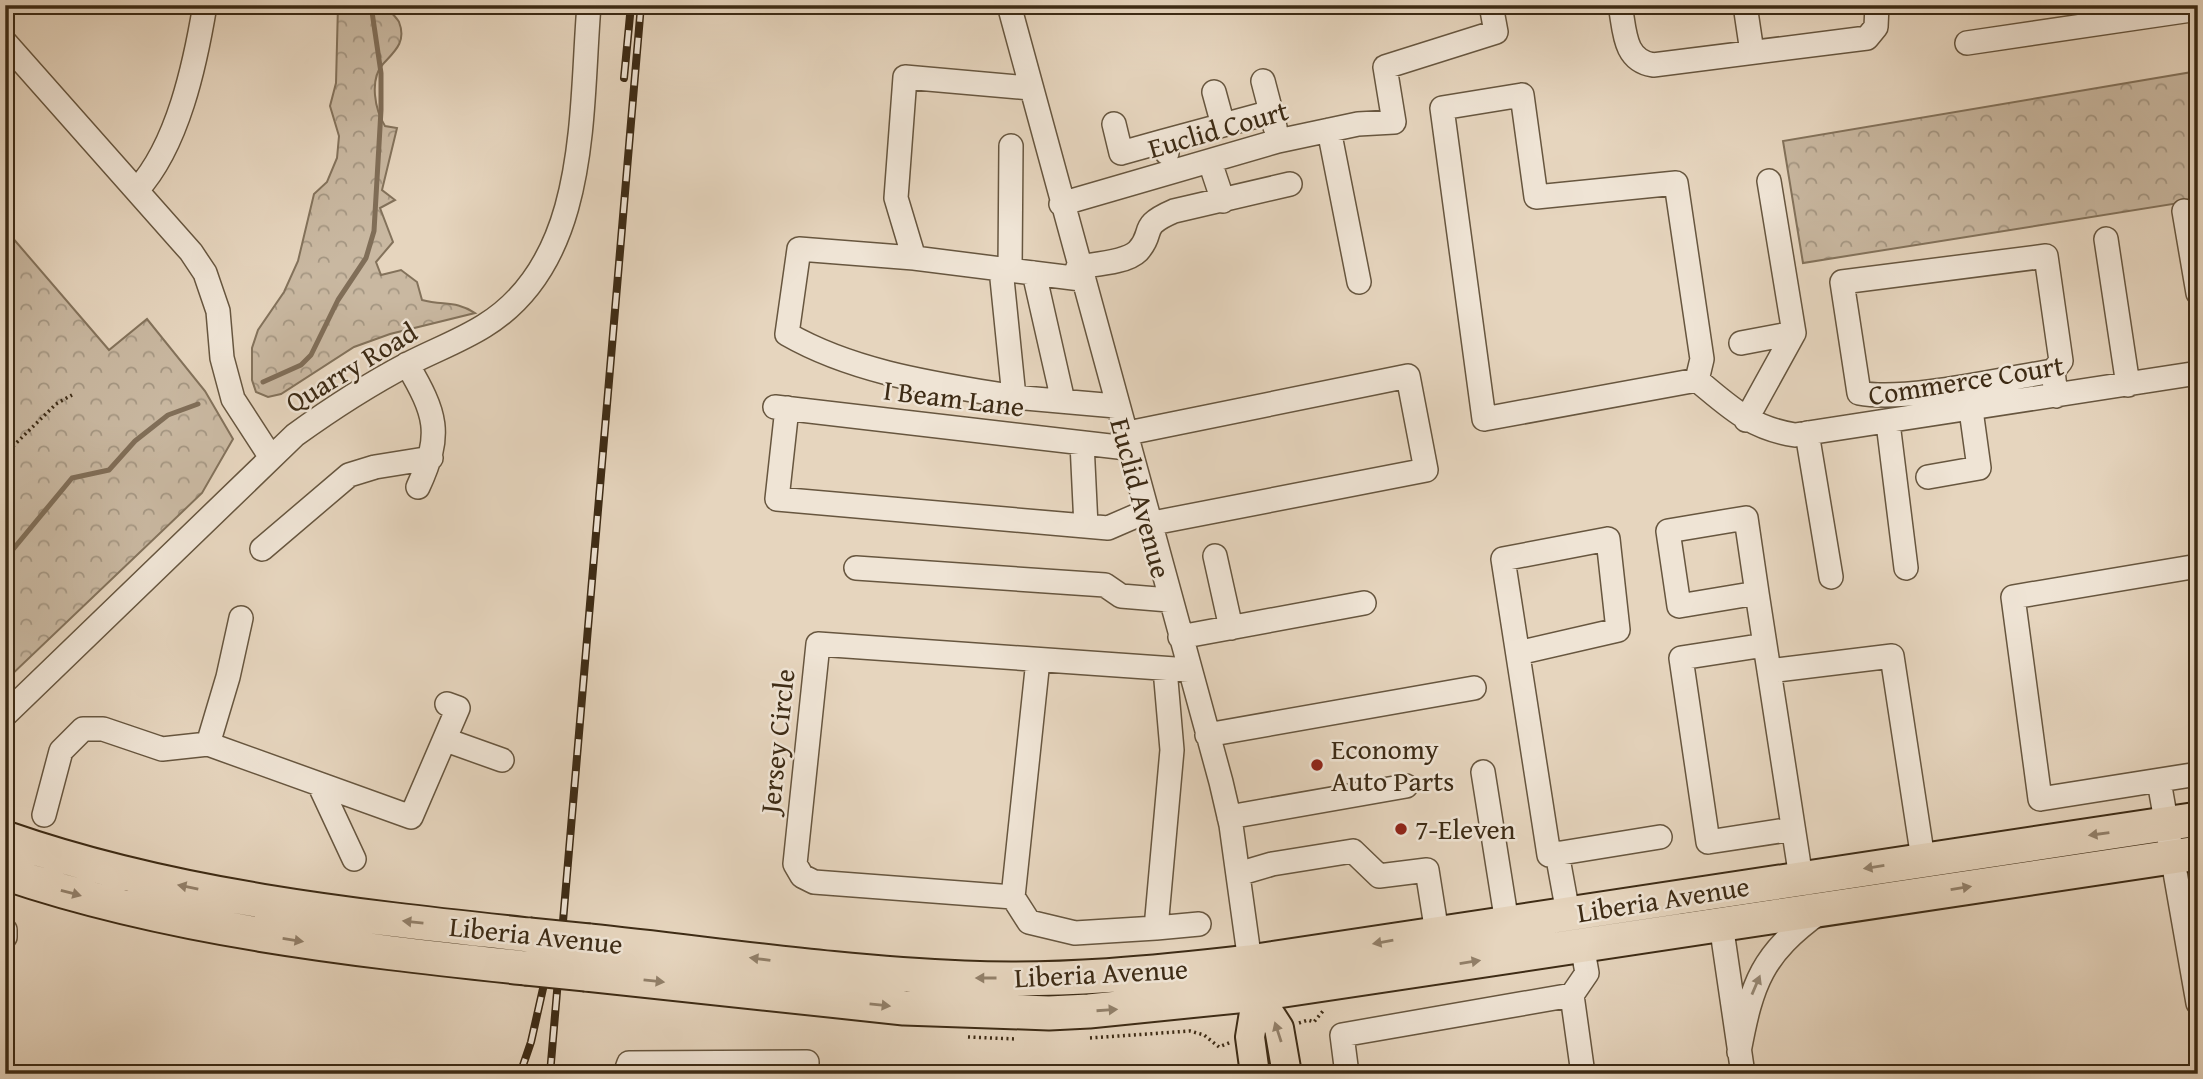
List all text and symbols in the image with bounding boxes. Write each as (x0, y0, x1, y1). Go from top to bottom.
street label: Euclid Court (1143, 89, 1293, 168)
street label: Quarry Road (277, 311, 424, 422)
street label: Commerce Court (1865, 344, 2067, 415)
street label: I Beam Lane (881, 369, 1027, 426)
street label: Euclid Avenue (1100, 413, 1183, 582)
street label: Jersey Circle (748, 667, 804, 818)
place label: Economy Auto Parts (1331, 728, 1454, 801)
marker: Economy Auto Parts (1309, 757, 1325, 773)
place label: 7-Eleven (1415, 808, 1516, 849)
marker: 7-Eleven (1393, 821, 1409, 837)
one-way arrow (2088, 829, 2110, 840)
one-way arrow (1863, 862, 1885, 873)
street label: Liberia Avenue (1574, 865, 1752, 932)
one-way arrow (177, 882, 199, 893)
one-way arrow (1950, 882, 1972, 893)
one-way arrow (60, 888, 81, 898)
street label: Liberia Avenue (447, 905, 625, 964)
one-way arrow (402, 917, 424, 928)
one-way arrow (282, 935, 304, 946)
one-way arrow (1371, 937, 1393, 948)
street label: Liberia Avenue (1013, 947, 1189, 998)
one-way arrow (749, 953, 771, 964)
one-way arrow (1459, 956, 1481, 967)
one-way arrow (975, 972, 997, 984)
one-way arrow (1750, 975, 1761, 996)
one-way arrow (643, 976, 665, 987)
one-way arrow (869, 1000, 891, 1011)
one-way arrow (1097, 1004, 1119, 1015)
one-way arrow (1272, 1021, 1282, 1042)

